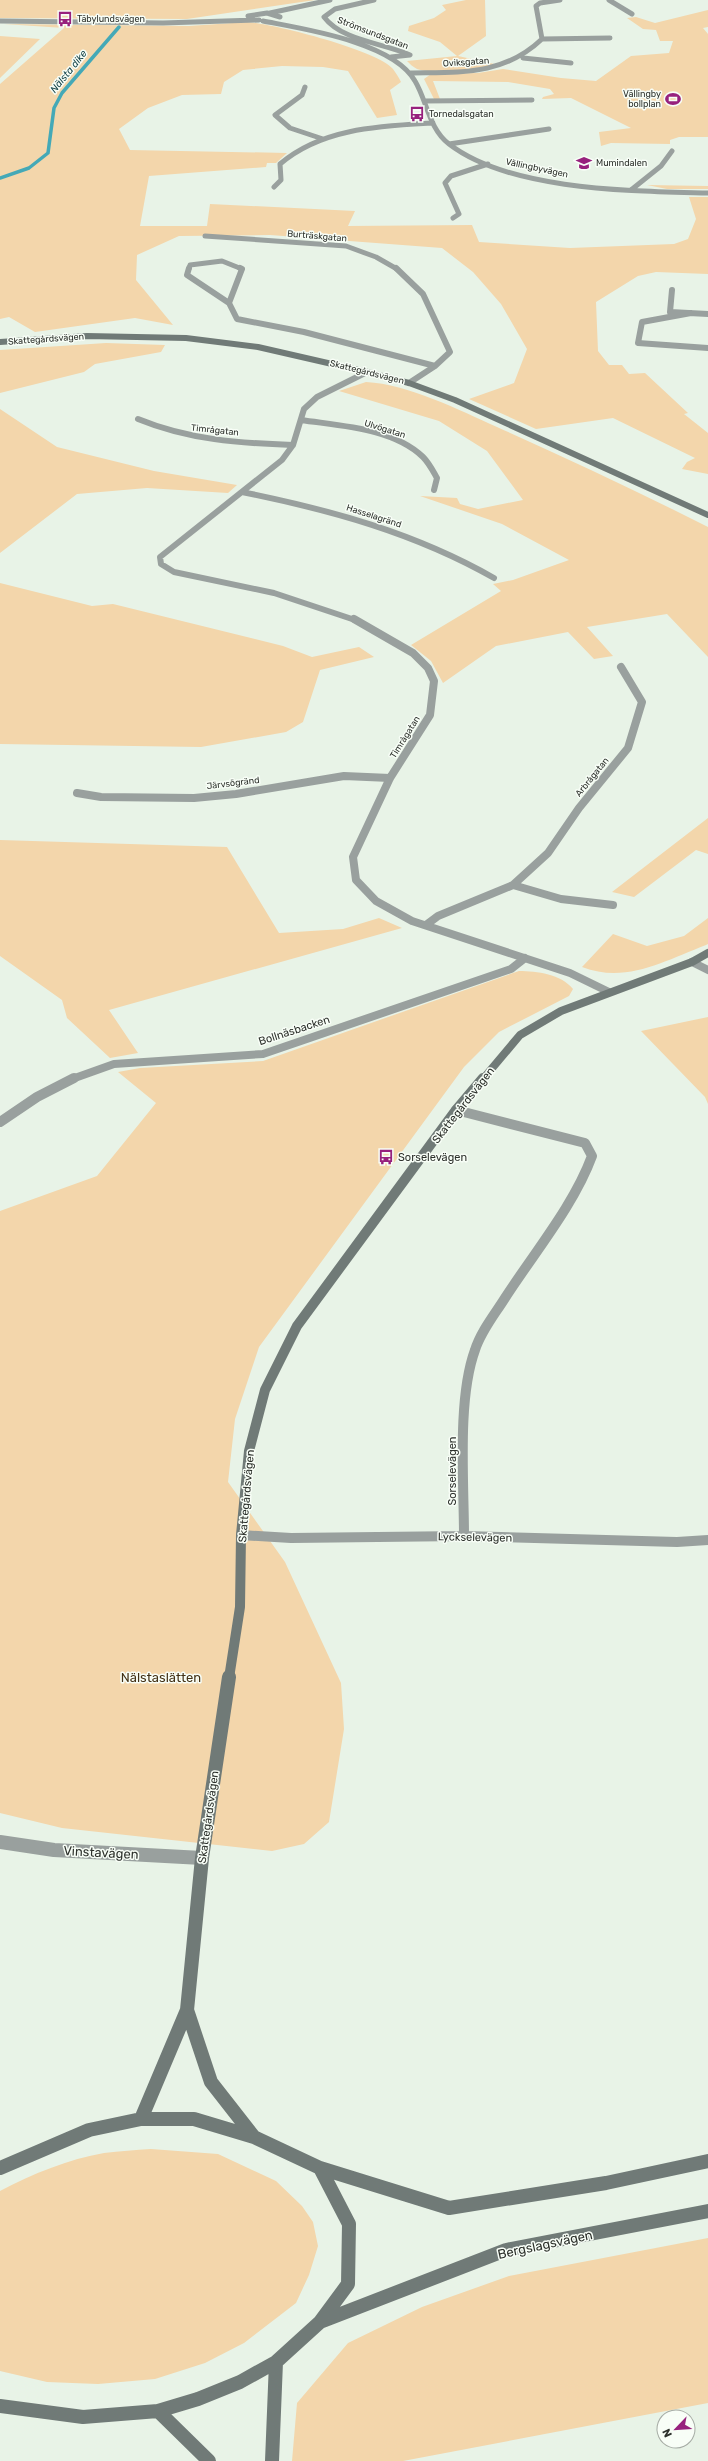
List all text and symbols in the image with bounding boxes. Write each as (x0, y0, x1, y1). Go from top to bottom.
bus stop icon: Täbylundsvägen (56, 10, 74, 28)
place label: Täbylundsvägen (77, 14, 145, 24)
street label: Strömsundsgatan (336, 15, 410, 51)
water label: Nälsta dike (48, 48, 90, 95)
street label: Oviksgatan (442, 55, 490, 69)
place label: Vällingby bollplan (623, 89, 661, 109)
sports icon: Vällingby bollplan (664, 90, 682, 108)
bus stop icon: Tornedalsgatan (408, 105, 426, 123)
place label: Tornedalsgatan (429, 109, 494, 119)
school or university icon: Mumindalen (575, 154, 593, 172)
street label: Vällingbyvägen (505, 157, 569, 179)
place label: Mumindalen (596, 158, 647, 168)
street label: Burträskgatan (287, 228, 347, 244)
street label: Skattegårdsvägen (8, 331, 84, 347)
street label: Skattegårdsvägen (329, 358, 405, 386)
street label: Ulvögatan (363, 418, 407, 440)
street label: Timrågatan (191, 423, 239, 437)
street label: Hasselagränd (345, 502, 403, 530)
street label: Timrågatan (388, 714, 422, 760)
street label: Arbrågatan (573, 755, 611, 799)
street label: Järvsögränd (206, 775, 260, 791)
street label: Bollnäsbacken (257, 1013, 331, 1048)
street label: Skattegårdsvägen (430, 1065, 497, 1146)
bus stop icon: Sorselevägen (377, 1148, 395, 1166)
place label: Sorselevägen (398, 1151, 467, 1164)
street label: Sorselevägen (446, 1436, 459, 1506)
street label: Skattegårdsvägen (236, 1449, 257, 1543)
street label: Lyckselevägen (438, 1530, 512, 1545)
park label: Nälstaslätten (121, 1670, 201, 1685)
street label: Skattegårdsvägen (196, 1770, 221, 1864)
street label: Vinstavägen (63, 1843, 139, 1863)
street label: Bergslagsvägen (496, 2227, 594, 2263)
north arrow (656, 2409, 696, 2449)
text: N (660, 2427, 675, 2439)

